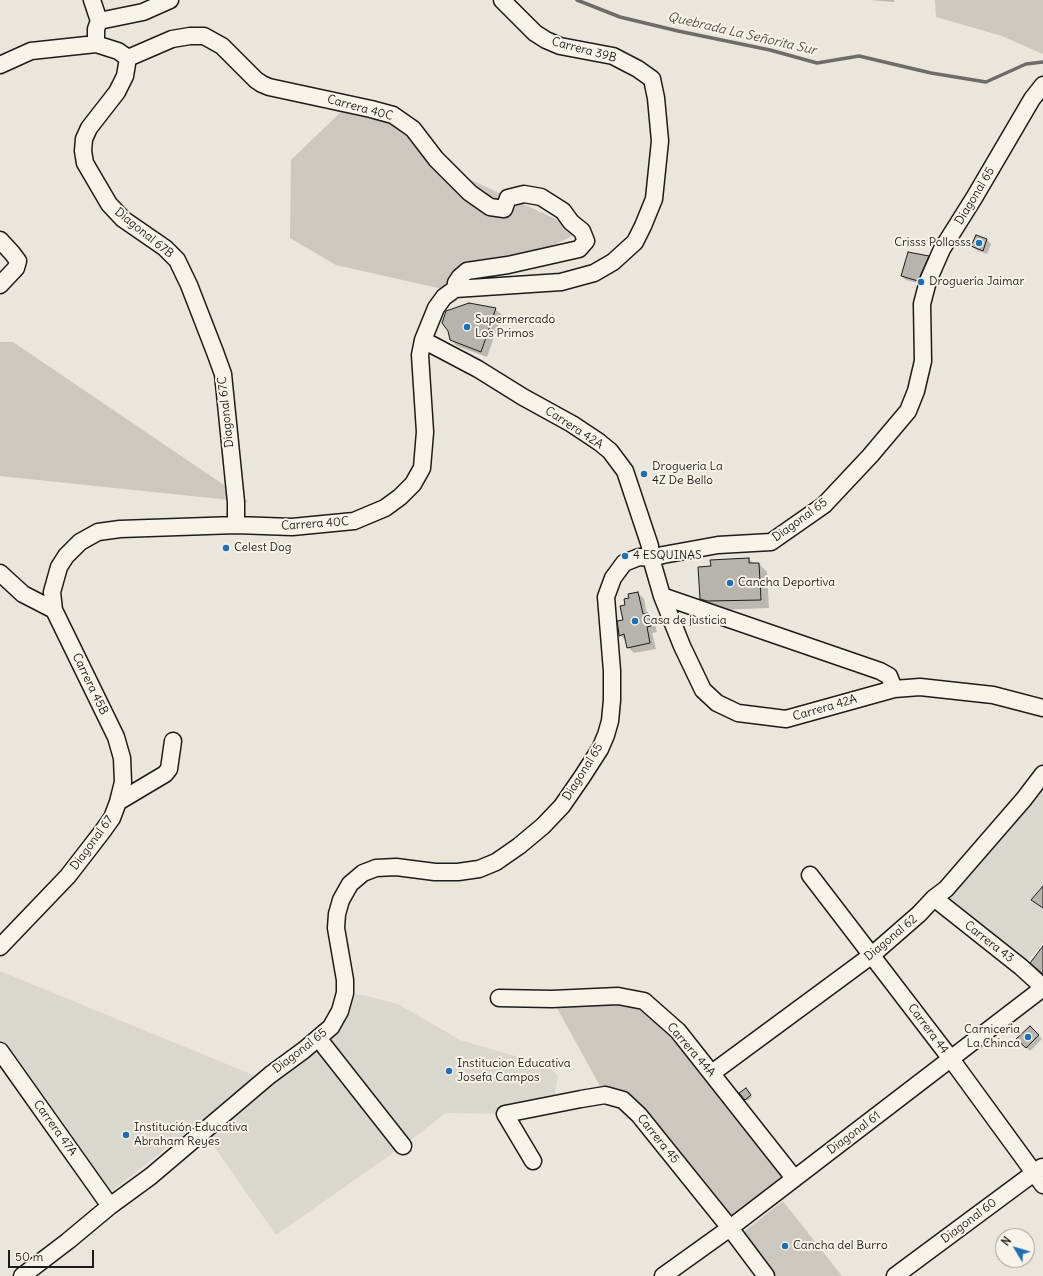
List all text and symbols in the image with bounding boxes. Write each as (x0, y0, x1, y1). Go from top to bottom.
water label: Quebrada La Señorita Sur (666, 9, 818, 59)
street label: Carrera 39B (550, 34, 618, 66)
street label: Carrera 40C (325, 92, 395, 124)
street label: Diagonal 65 (952, 165, 998, 227)
street label: Diagonal 67B (112, 205, 176, 261)
place label: Crisss Pollosss (894, 236, 971, 250)
marker: Crisss Pollosss (974, 238, 984, 248)
place label: Droguería Jaimar (929, 275, 1024, 289)
marker: Droguería Jaimar (916, 277, 926, 287)
place label: Supermercado Los Primos (475, 313, 555, 341)
marker: Supermercado Los Primos (462, 322, 472, 332)
street label: Diagonal 67C (215, 376, 237, 448)
street label: Carrera 42A (542, 404, 606, 452)
place label: Droguería La 4Z De Bello (652, 460, 723, 488)
marker: Droguería La 4Z De Bello (639, 469, 649, 479)
street label: Diagonal 65 (770, 495, 830, 545)
street label: Carrera 40C (281, 514, 349, 534)
place label: Celest Dog (234, 541, 292, 555)
marker: Celest Dog (221, 543, 231, 553)
place label: 4 ESQUINAS (633, 549, 702, 563)
marker: 4 ESQUINAS (620, 551, 630, 561)
place label: Cancha Deportiva (738, 576, 835, 590)
marker: Cancha Deportiva (725, 578, 735, 588)
place label: Casa de justicia (643, 614, 727, 628)
marker: Casa de justicia (630, 616, 640, 626)
street label: Carrera 45B (69, 651, 111, 717)
street label: Carrera 42A (791, 692, 859, 724)
street label: Diagonal 65 (560, 741, 606, 803)
street label: Diagonal 67 (67, 813, 117, 873)
street label: Diagonal 62 (862, 912, 920, 964)
street label: Carrera 43 (961, 918, 1017, 966)
street label: Carrera 44 (905, 1001, 951, 1057)
street label: Carrera 44A (664, 1020, 718, 1080)
place label: Carniceria La Chinca (964, 1023, 1020, 1051)
street label: Diagonal 65 (270, 1025, 330, 1077)
marker: Carniceria La Chinca (1023, 1032, 1033, 1042)
place label: Institucion Educativa Josefa Campos (457, 1057, 571, 1085)
marker: Institucion Educativa Josefa Campos (444, 1066, 454, 1076)
street label: Carrera 47A (30, 1097, 80, 1159)
street label: Diagonal 61 (825, 1108, 883, 1158)
street label: Carrera 45 (634, 1112, 682, 1166)
place label: Institución Educativa Abraham Reyes (134, 1121, 248, 1149)
marker: Institución Educativa Abraham Reyes (121, 1130, 131, 1140)
street label: Diagonal 60 (938, 1196, 1000, 1246)
north arrow (995, 1228, 1035, 1268)
text: N (998, 1234, 1014, 1249)
place label: Cancha del Burro (793, 1239, 888, 1253)
marker: Cancha del Burro (780, 1241, 790, 1251)
scale bar (10, 1242, 96, 1268)
text: 50 m (15, 1249, 43, 1264)

